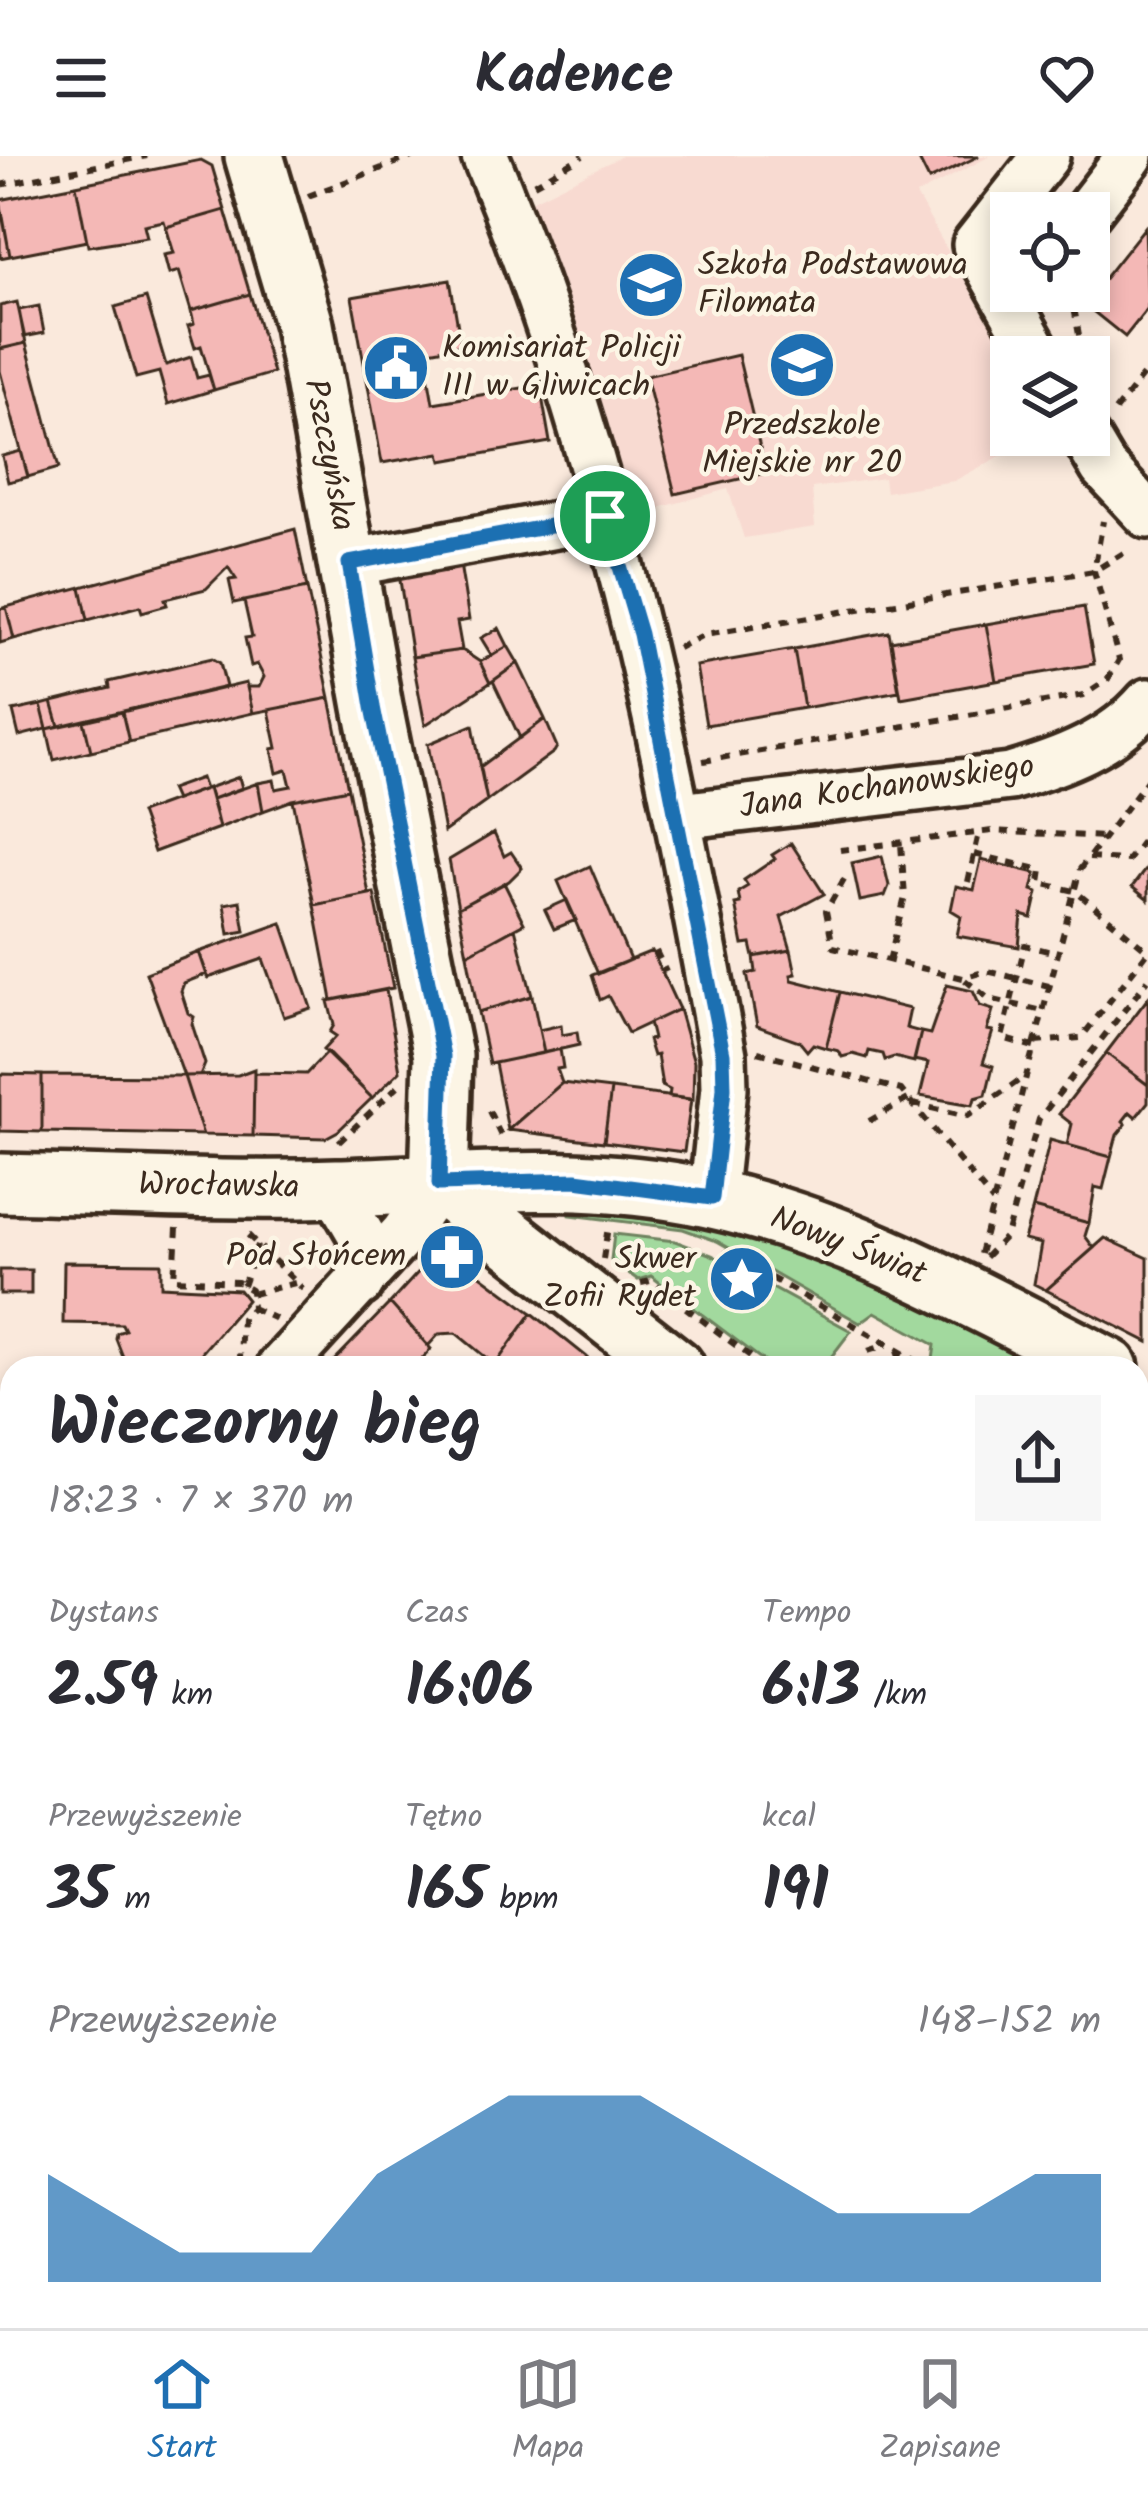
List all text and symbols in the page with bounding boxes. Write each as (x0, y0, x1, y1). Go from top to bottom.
text: Kadence (475, 35, 673, 121)
icon: menu (48, 45, 114, 111)
icon: heart (1034, 45, 1100, 111)
map controls (990, 192, 1110, 456)
button: locate (990, 192, 1110, 312)
place label: Szkoła Podstawowa Filomata (698, 240, 968, 331)
school or university icon: Szkoła Podstawowa Filomata (616, 250, 686, 320)
place label: Komisariat Policji III w Gliwicach (442, 323, 681, 414)
school or university icon: Przedszkole Miejskie nr 20 (767, 330, 837, 400)
public building icon: Komisariat Policji III w Gliwicach (361, 333, 431, 403)
button: layers (990, 336, 1110, 456)
street label: Pszczyńska (287, 374, 369, 536)
place label: Przedszkole Miejskie nr 20 (702, 400, 902, 491)
pin (554, 465, 656, 567)
icon: arrive (572, 483, 638, 549)
street label: Jana Kochanowskiego (736, 741, 1038, 835)
street label: Wrocławska (138, 1159, 300, 1215)
street label: Nowy Świat (762, 1193, 935, 1302)
pharmacy icon: Pod Słońcem (417, 1222, 487, 1292)
place label: Pod Słońcem (226, 1231, 406, 1284)
place label: Skwer Zofii Rydet (543, 1234, 698, 1325)
place icon: Skwer Zofii Rydet (707, 1244, 777, 1314)
text: Wieczorny bieg (48, 1374, 482, 1479)
button: share (975, 1395, 1101, 1521)
text: 18:23 · 7 × 370 m (48, 1472, 354, 1534)
text: Dystans (48, 1588, 159, 1641)
text: Czas (405, 1588, 469, 1641)
text: Tempo (762, 1588, 852, 1641)
text: 2.59 (48, 1641, 158, 1737)
text: 16:06 (405, 1641, 534, 1737)
text: 6:13 (762, 1641, 860, 1737)
text: km (158, 1670, 213, 1723)
text: /km (860, 1670, 927, 1723)
text: Przewyższenie (48, 1792, 242, 1845)
text: Tętno (405, 1792, 482, 1845)
text: kcal (762, 1792, 816, 1845)
text: 35 (48, 1845, 111, 1941)
text: 165 (405, 1845, 486, 1941)
text: 191 (762, 1845, 829, 1941)
text: m (111, 1874, 151, 1927)
text: bpm (486, 1874, 559, 1927)
text: Przewyższenie (48, 1992, 277, 2054)
text: 148–152 m (917, 1992, 1101, 2054)
tab: Start (147, 2351, 217, 2476)
tab: Mapa (512, 2351, 584, 2476)
tab: Zapisane (879, 2351, 1001, 2476)

